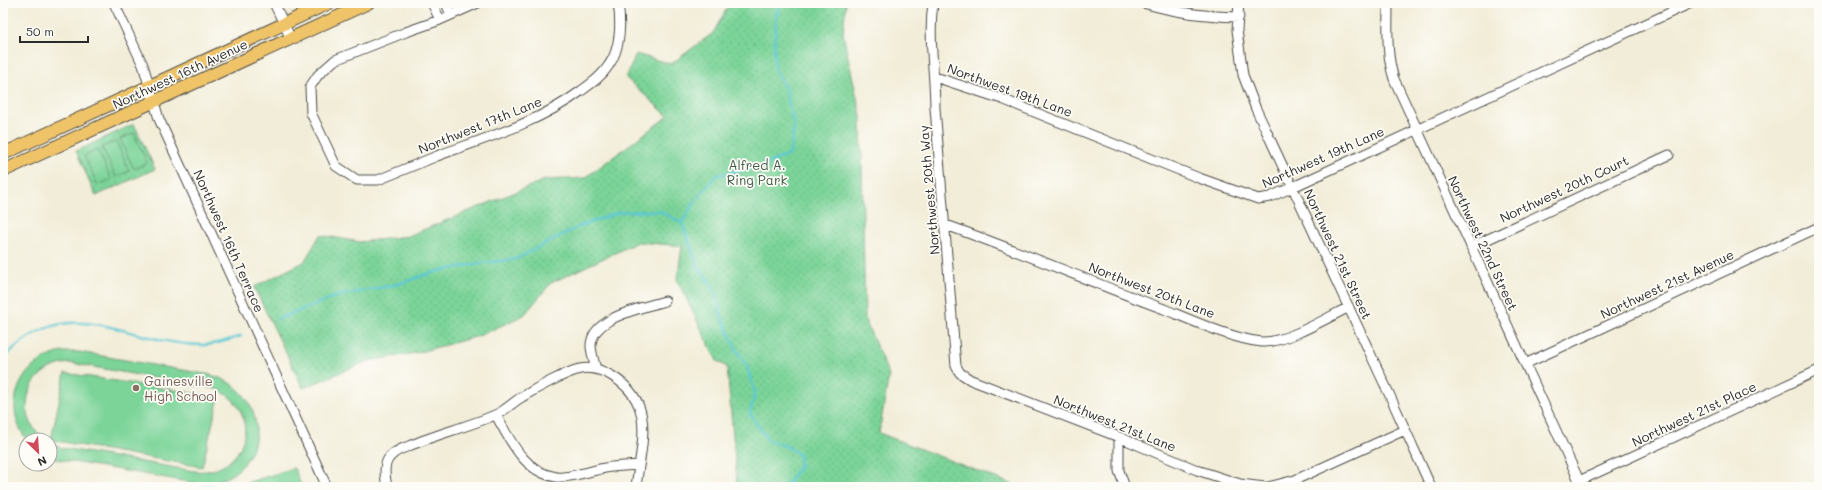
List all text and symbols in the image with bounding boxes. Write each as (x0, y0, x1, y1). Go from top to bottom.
scale bar (20, 18, 88, 44)
text: 50 m (26, 23, 54, 39)
street label: Northwest 16th Avenue (110, 35, 250, 112)
street label: Northwest 19th Lane (945, 59, 1075, 120)
street label: Northwest 17th Lane (416, 92, 544, 157)
street label: Northwest 19th Lane (1259, 122, 1387, 191)
street label: Northwest 20th Way (914, 124, 943, 256)
street label: Northwest 20th Court (1497, 151, 1631, 226)
park label: Alfred A. Ring Park (727, 156, 787, 188)
street label: Northwest 16th Terrace (190, 167, 269, 315)
street label: Northwest 22nd Street (1445, 173, 1522, 313)
street label: Northwest 21st Street (1301, 186, 1376, 322)
street label: Northwest 21st Avenue (1597, 245, 1736, 322)
street label: Northwest 20th Lane (1087, 258, 1218, 321)
place label: Gainesville High School (144, 372, 217, 404)
street label: Northwest 21st Place (1629, 377, 1759, 450)
marker: Gainesville High School (131, 383, 141, 393)
street label: Northwest 21st Lane (1051, 390, 1179, 455)
north arrow (18, 432, 58, 472)
text: N (35, 453, 49, 470)

